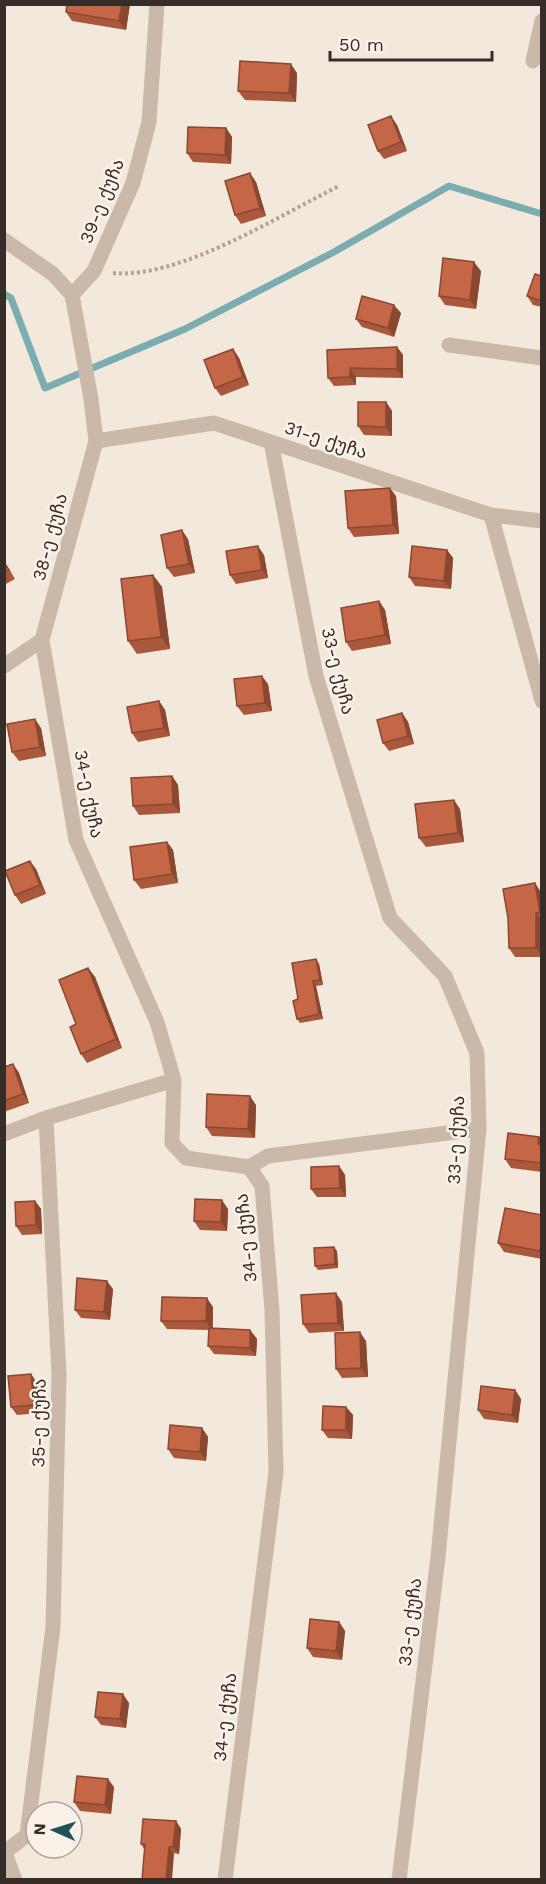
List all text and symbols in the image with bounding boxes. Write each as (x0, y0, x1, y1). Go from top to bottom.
scale bar (330, 24, 492, 62)
text: 50 m (339, 34, 384, 55)
street label: 39-ე ქუჩა (75, 155, 129, 247)
street label: 31-ე ქუჩა (282, 416, 370, 464)
street label: 38-ე ქუჩა (28, 491, 72, 583)
street label: 33-ე ქუჩა (317, 625, 359, 717)
street label: 34-ე ქუჩა (70, 748, 108, 840)
street label: 33-ე ქუჩა (443, 1095, 469, 1185)
street label: 34-ე ქუჩა (230, 1192, 262, 1284)
street label: 35-ე ქუჩა (27, 1378, 51, 1468)
street label: 33-ე ქუჩა (394, 1577, 426, 1667)
street label: 34-ე ქუჩა (209, 1671, 241, 1763)
north arrow (24, 1800, 84, 1860)
text: N (30, 1823, 49, 1836)

